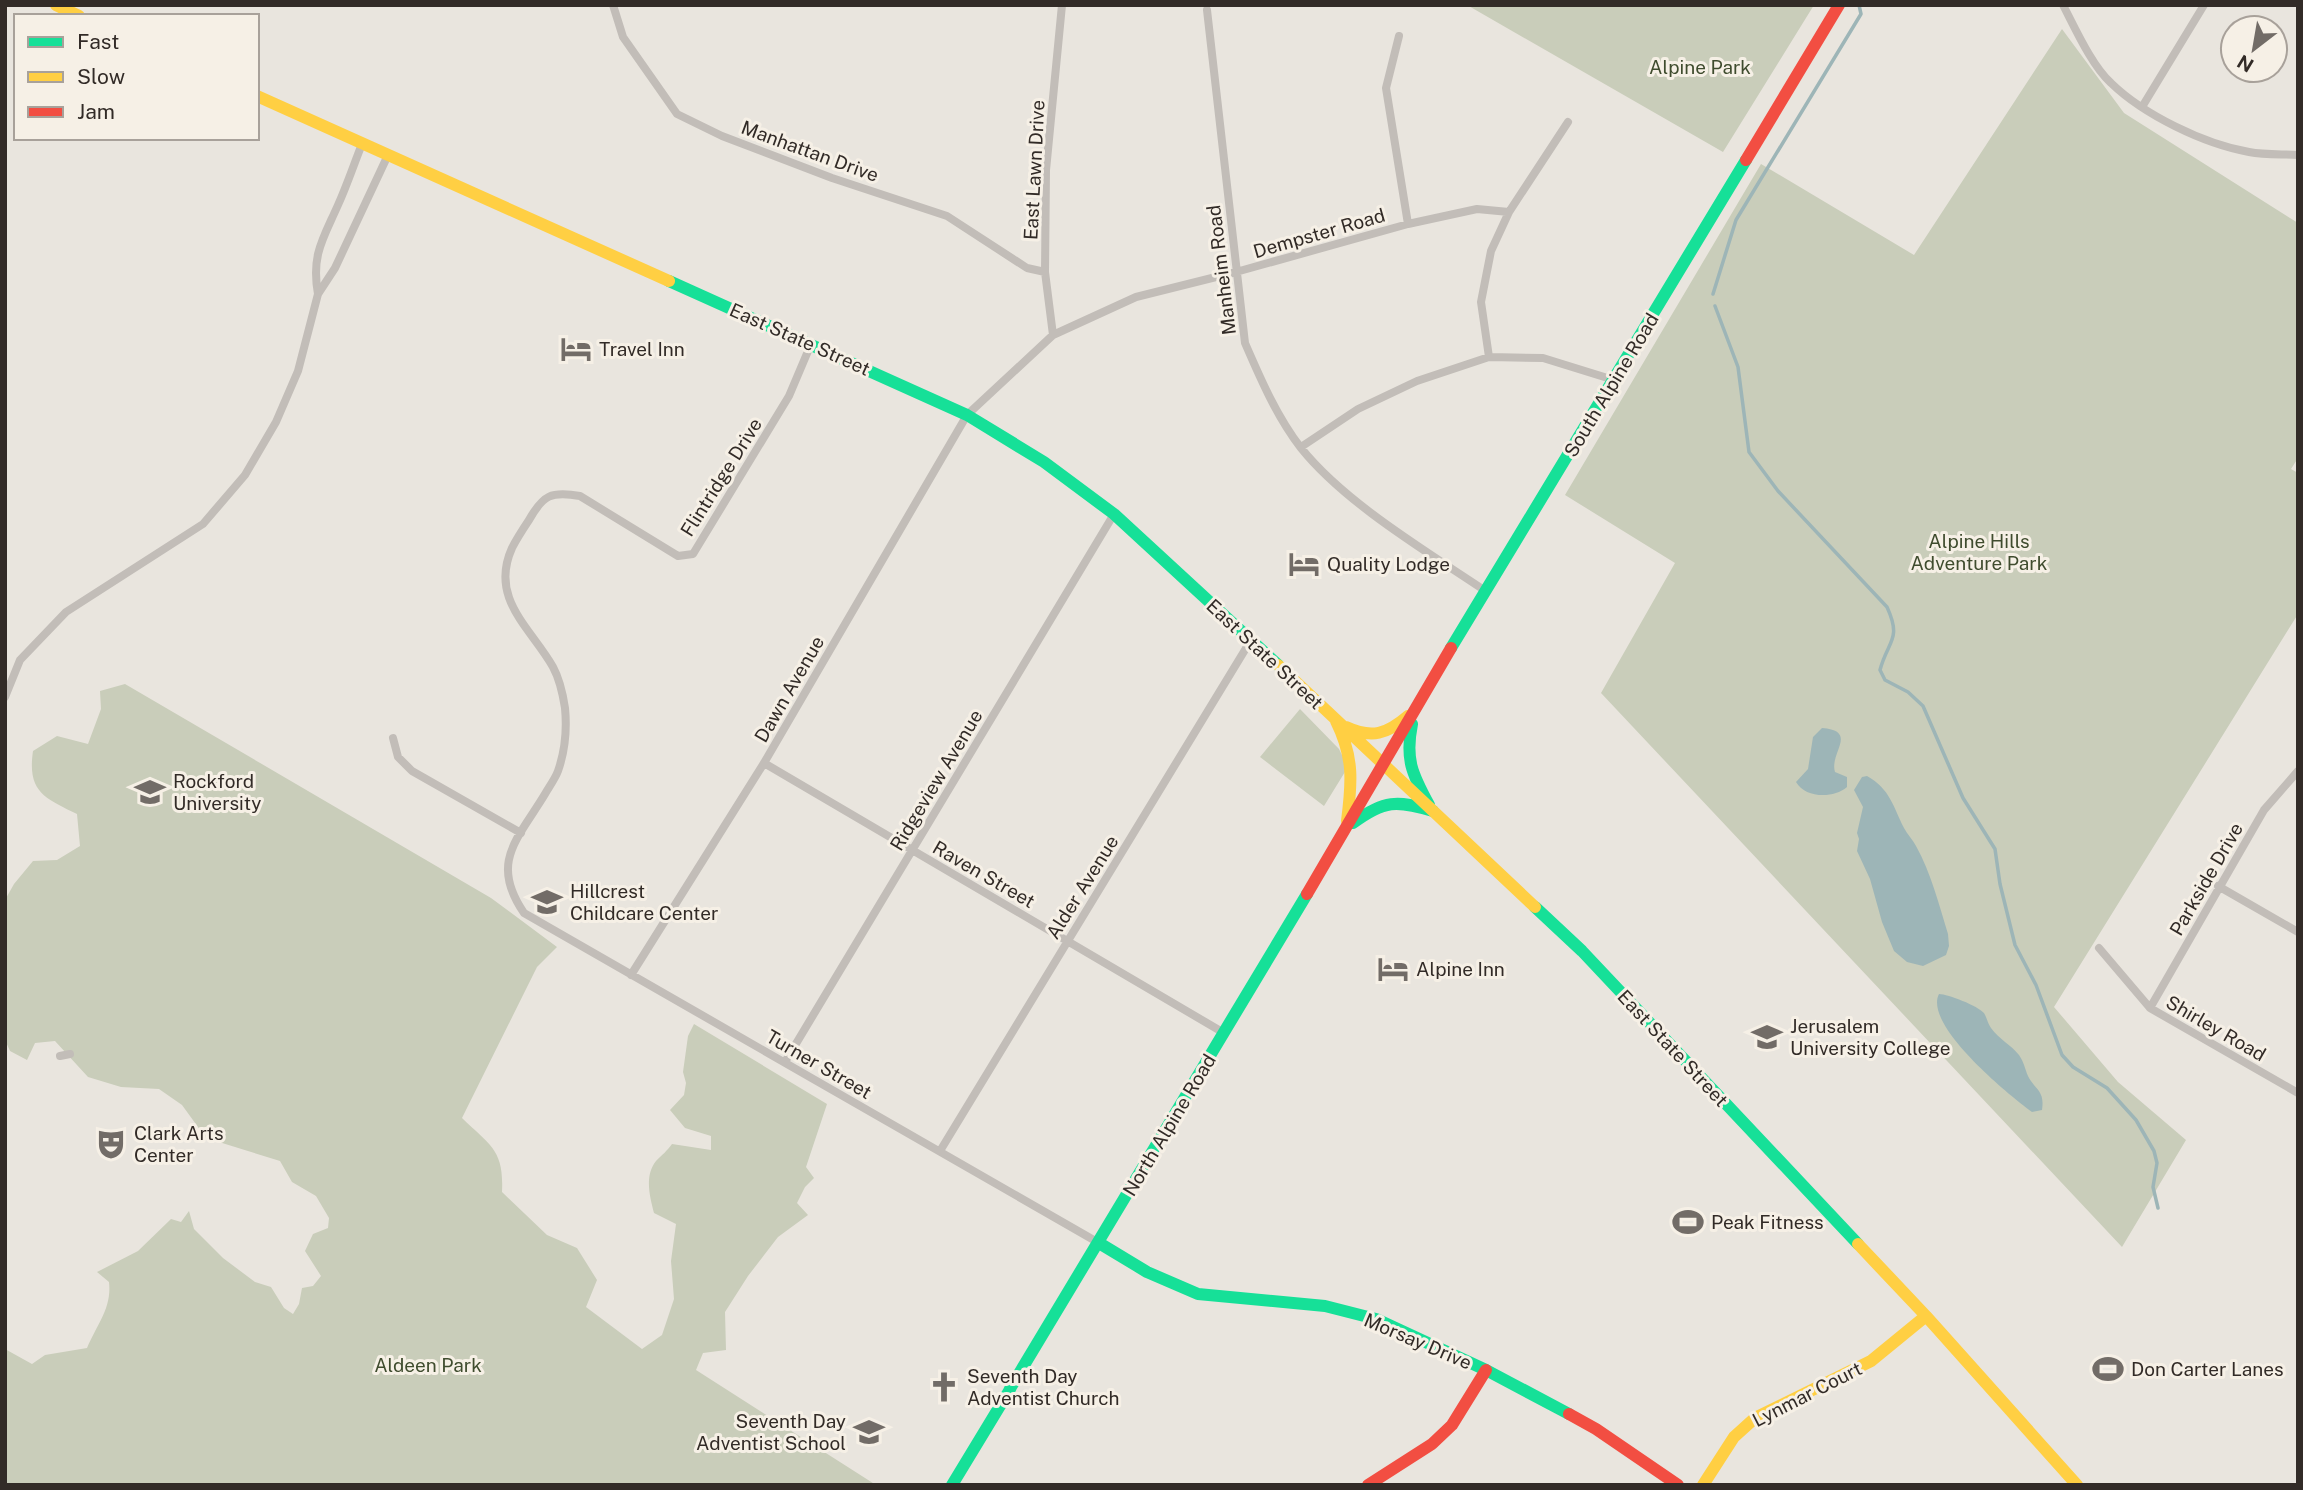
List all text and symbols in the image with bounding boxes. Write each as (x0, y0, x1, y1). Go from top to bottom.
legend (14, 14, 259, 140)
north arrow (2219, 14, 2289, 84)
text: Fast (77, 29, 119, 54)
text: N (2233, 50, 2257, 77)
park label: Alpine Park (1649, 56, 1751, 78)
text: Slow (77, 64, 125, 89)
text: Jam (77, 99, 115, 124)
street label: East Lawn Drive (1019, 99, 1049, 241)
street label: Manhattan Drive (738, 116, 882, 186)
street label: Manheim Road (1202, 204, 1240, 336)
street label: Dempster Road (1251, 204, 1387, 262)
street label: East State Street (726, 298, 874, 380)
street label: South Alpine Road (1559, 309, 1663, 461)
hotel icon: Travel Inn (559, 332, 593, 366)
place label: Travel Inn (599, 338, 685, 360)
street label: Flintridge Drive (676, 414, 766, 540)
park label: Alpine Hills Adventure Park (1911, 530, 2048, 574)
hotel icon: Quality Lodge (1287, 547, 1321, 581)
place label: Quality Lodge (1327, 553, 1450, 575)
street label: East State Street (1202, 594, 1328, 714)
street label: Dawn Avenue (750, 632, 828, 746)
street label: Ridgeview Avenue (885, 706, 987, 854)
place label: Rockford University (173, 770, 261, 814)
school or university icon: Rockford University (133, 775, 167, 809)
street label: Parkside Drive (2165, 819, 2247, 939)
street label: Alder Avenue (1041, 831, 1123, 943)
street label: Raven Street (929, 836, 1039, 912)
place label: Hillcrest Childcare Center (570, 880, 718, 924)
school or university icon: Hillcrest Childcare Center (530, 885, 564, 919)
hotel icon: Alpine Inn (1376, 952, 1410, 986)
place label: Alpine Inn (1416, 958, 1505, 980)
street label: East State Street (1613, 985, 1733, 1111)
street label: Shirley Road (2162, 991, 2270, 1065)
place label: Jerusalem University College (1790, 1015, 1950, 1059)
school or university icon: Jerusalem University College (1750, 1020, 1784, 1054)
street label: Turner Street (762, 1025, 876, 1103)
street label: North Alpine Road (1118, 1050, 1220, 1200)
place label: Clark Arts Center (134, 1122, 224, 1166)
theatre icon: Clark Arts Center (94, 1127, 128, 1161)
sports icon: Peak Fitness (1671, 1205, 1705, 1239)
place label: Peak Fitness (1711, 1211, 1824, 1233)
street label: Morsay Drive (1361, 1308, 1475, 1374)
sports icon: Don Carter Lanes (2091, 1352, 2125, 1386)
park label: Aldeen Park (374, 1354, 482, 1376)
street label: Lynmar Court (1749, 1357, 1865, 1431)
place label: Don Carter Lanes (2131, 1358, 2284, 1380)
place label: Seventh Day Adventist Church (967, 1365, 1119, 1409)
church icon: Seventh Day Adventist Church (927, 1370, 961, 1404)
place label: Seventh Day Adventist School (696, 1410, 846, 1454)
school or university icon: Seventh Day Adventist School (852, 1415, 886, 1449)

